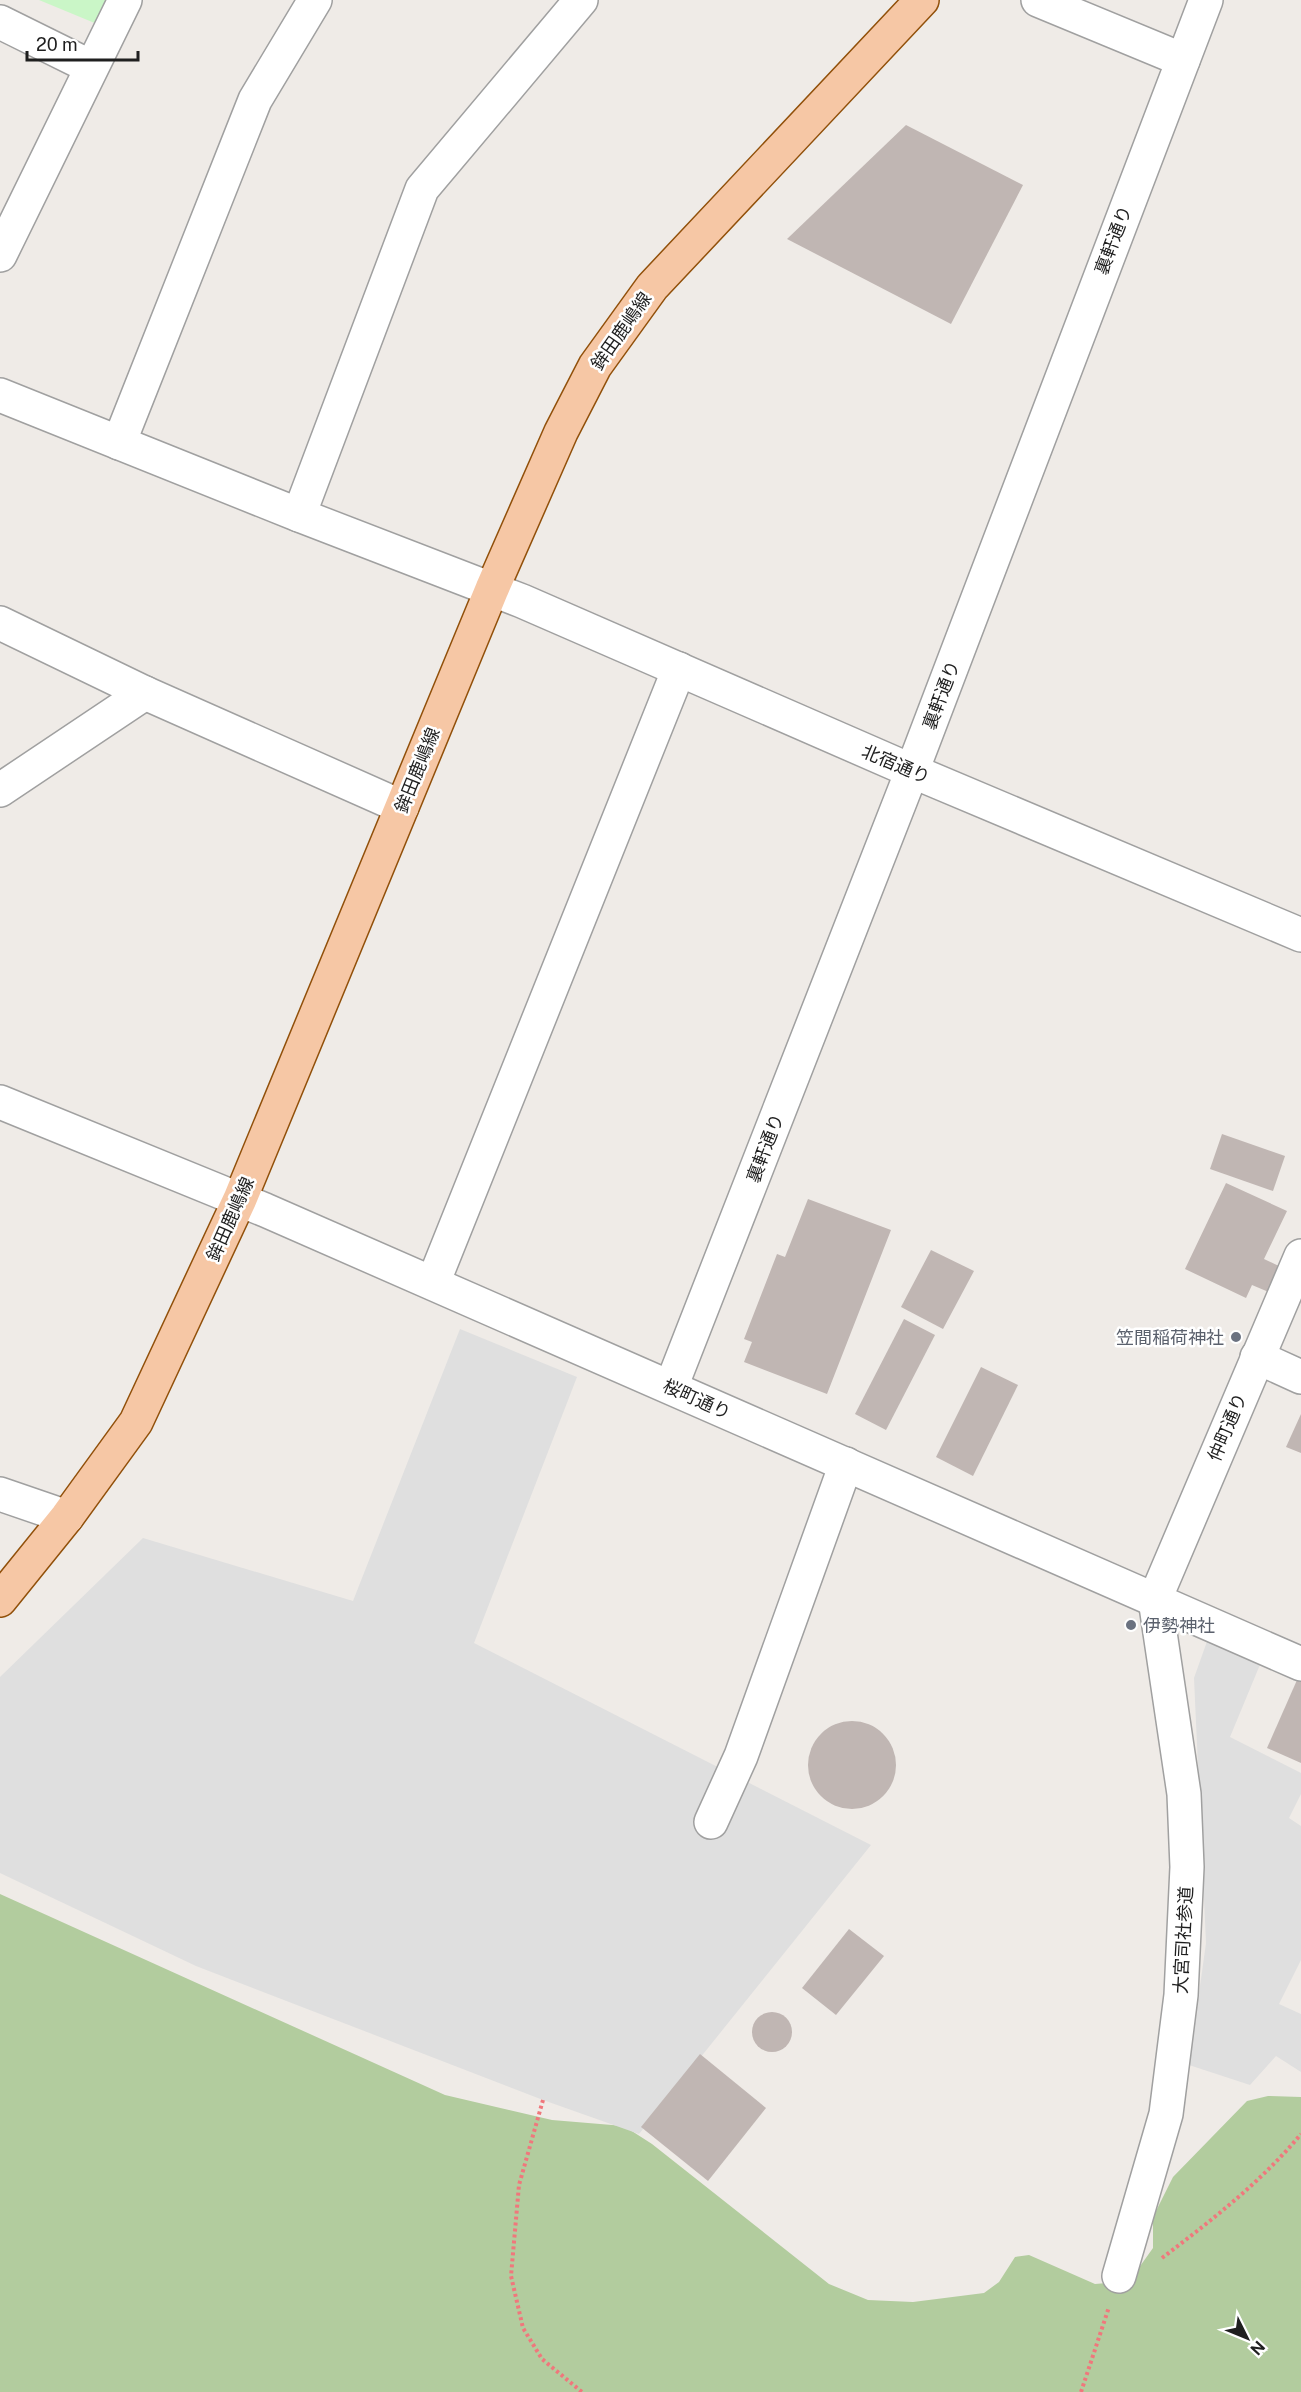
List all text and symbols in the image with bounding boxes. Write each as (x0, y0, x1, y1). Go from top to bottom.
scale bar (27, 24, 138, 62)
text: 20 m (36, 34, 78, 55)
street label: 裏軒通り (1090, 203, 1136, 277)
street label: 鉾田鹿嶋線 (587, 288, 655, 374)
street label: 裏軒通り (918, 658, 964, 732)
street label: 鉾田鹿嶋線 (390, 724, 444, 816)
street label: 北宿通り (859, 740, 933, 788)
street label: 裏軒通り (742, 1111, 788, 1185)
street label: 鉾田鹿嶋線 (202, 1174, 258, 1264)
place label: 笠間稲荷神社 (1116, 1327, 1224, 1348)
marker: 笠間稲荷神社 (1229, 1330, 1243, 1344)
street label: 桜町通り (660, 1375, 734, 1423)
street label: 仲町通り (1203, 1390, 1251, 1464)
place label: 伊勢神社 (1143, 1615, 1215, 1636)
marker: 伊勢神社 (1124, 1618, 1138, 1632)
street label: 大宮司社参道 (1170, 1886, 1196, 1994)
north arrow (1217, 2308, 1277, 2368)
text: N (1246, 2337, 1269, 2359)

